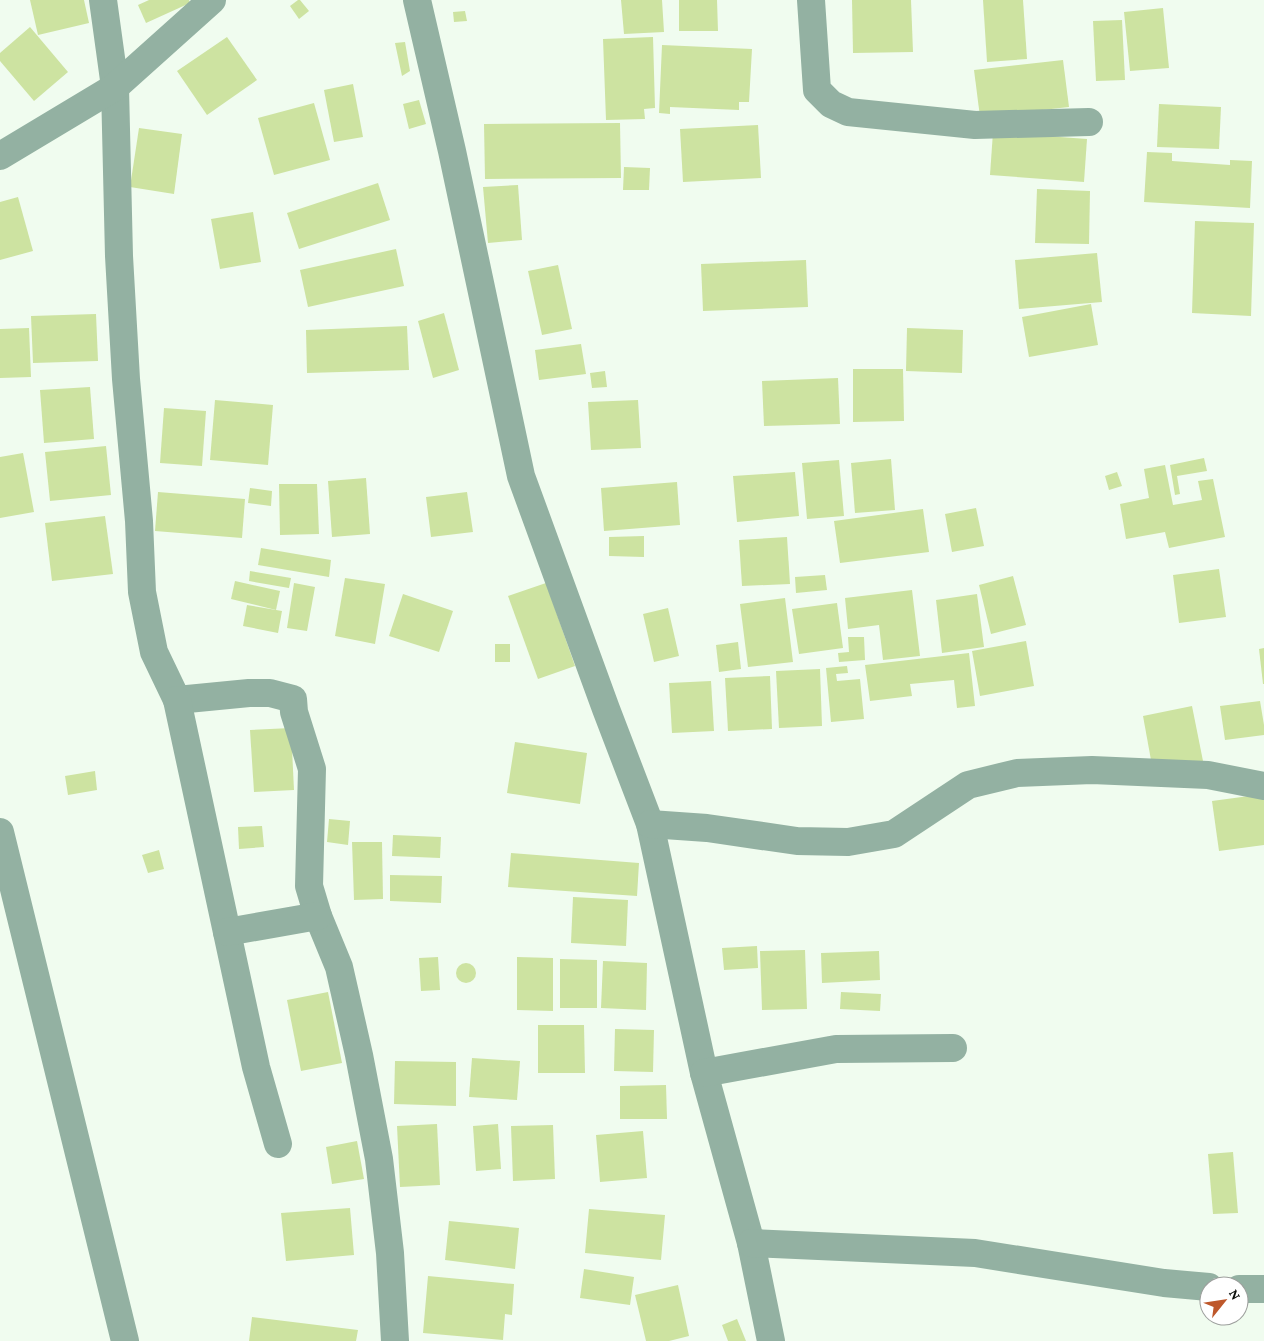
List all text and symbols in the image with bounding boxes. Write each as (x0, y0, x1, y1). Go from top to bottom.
north arrow (1199, 1276, 1249, 1326)
text: N (1226, 1286, 1245, 1303)

